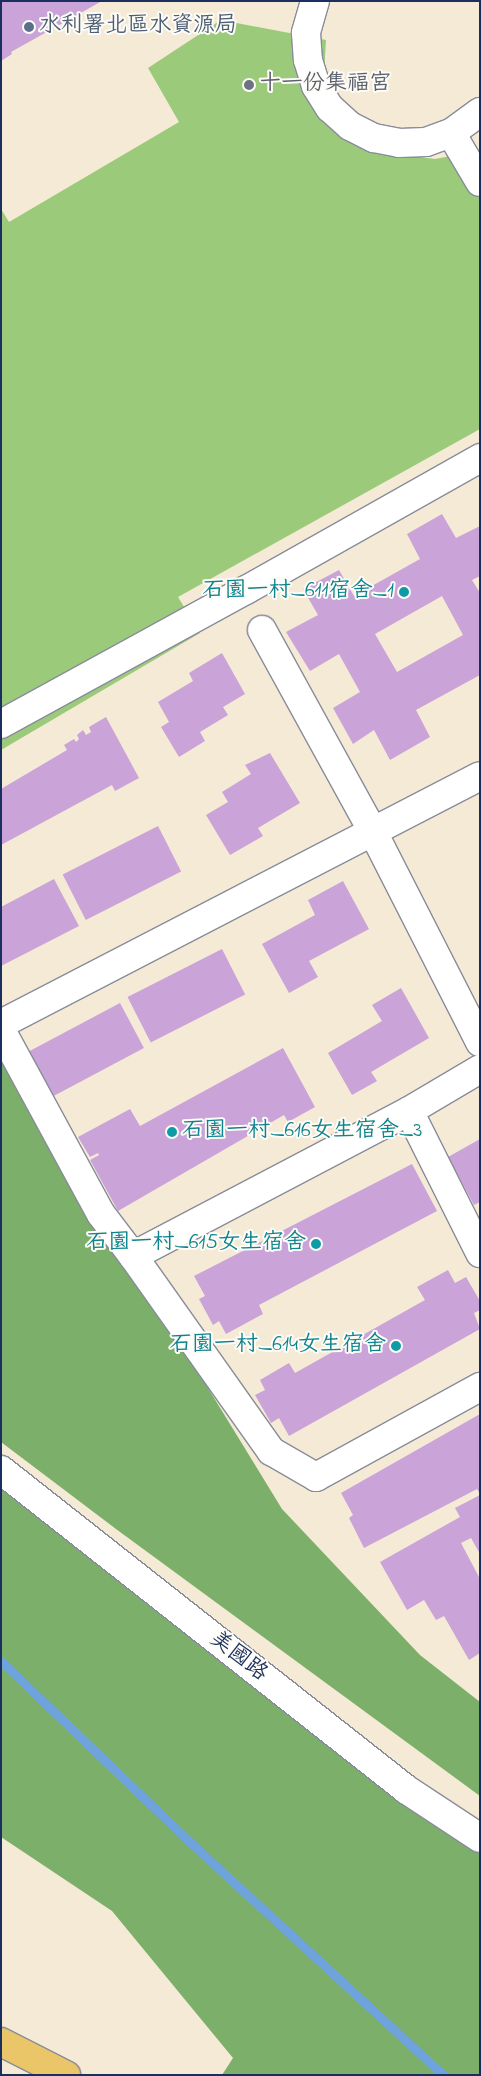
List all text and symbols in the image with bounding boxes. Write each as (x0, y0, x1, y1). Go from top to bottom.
place label: 水利署北區水資源局 (39, 14, 237, 40)
marker: 水利署北區水資源局 (23, 21, 35, 33)
place label: 十一份集福宮 (259, 72, 391, 98)
marker: 十一份集福宮 (243, 79, 255, 91)
place label: 石園一村_611宿舍_1 (202, 579, 394, 605)
marker: 石園一村_611宿舍_1 (398, 586, 410, 598)
place label: 石園一村_616女生宿舍_3 (182, 1119, 422, 1145)
marker: 石園一村_616女生宿舍_3 (166, 1126, 178, 1138)
place label: 石園一村_615女生宿舍 (86, 1231, 306, 1257)
marker: 石園一村_615女生宿舍 (310, 1238, 322, 1250)
place label: 石園一村_614女生宿舍 (170, 1333, 386, 1359)
marker: 石園一村_614女生宿舍 (390, 1340, 402, 1352)
street label: 美國路 (204, 1626, 272, 1688)

